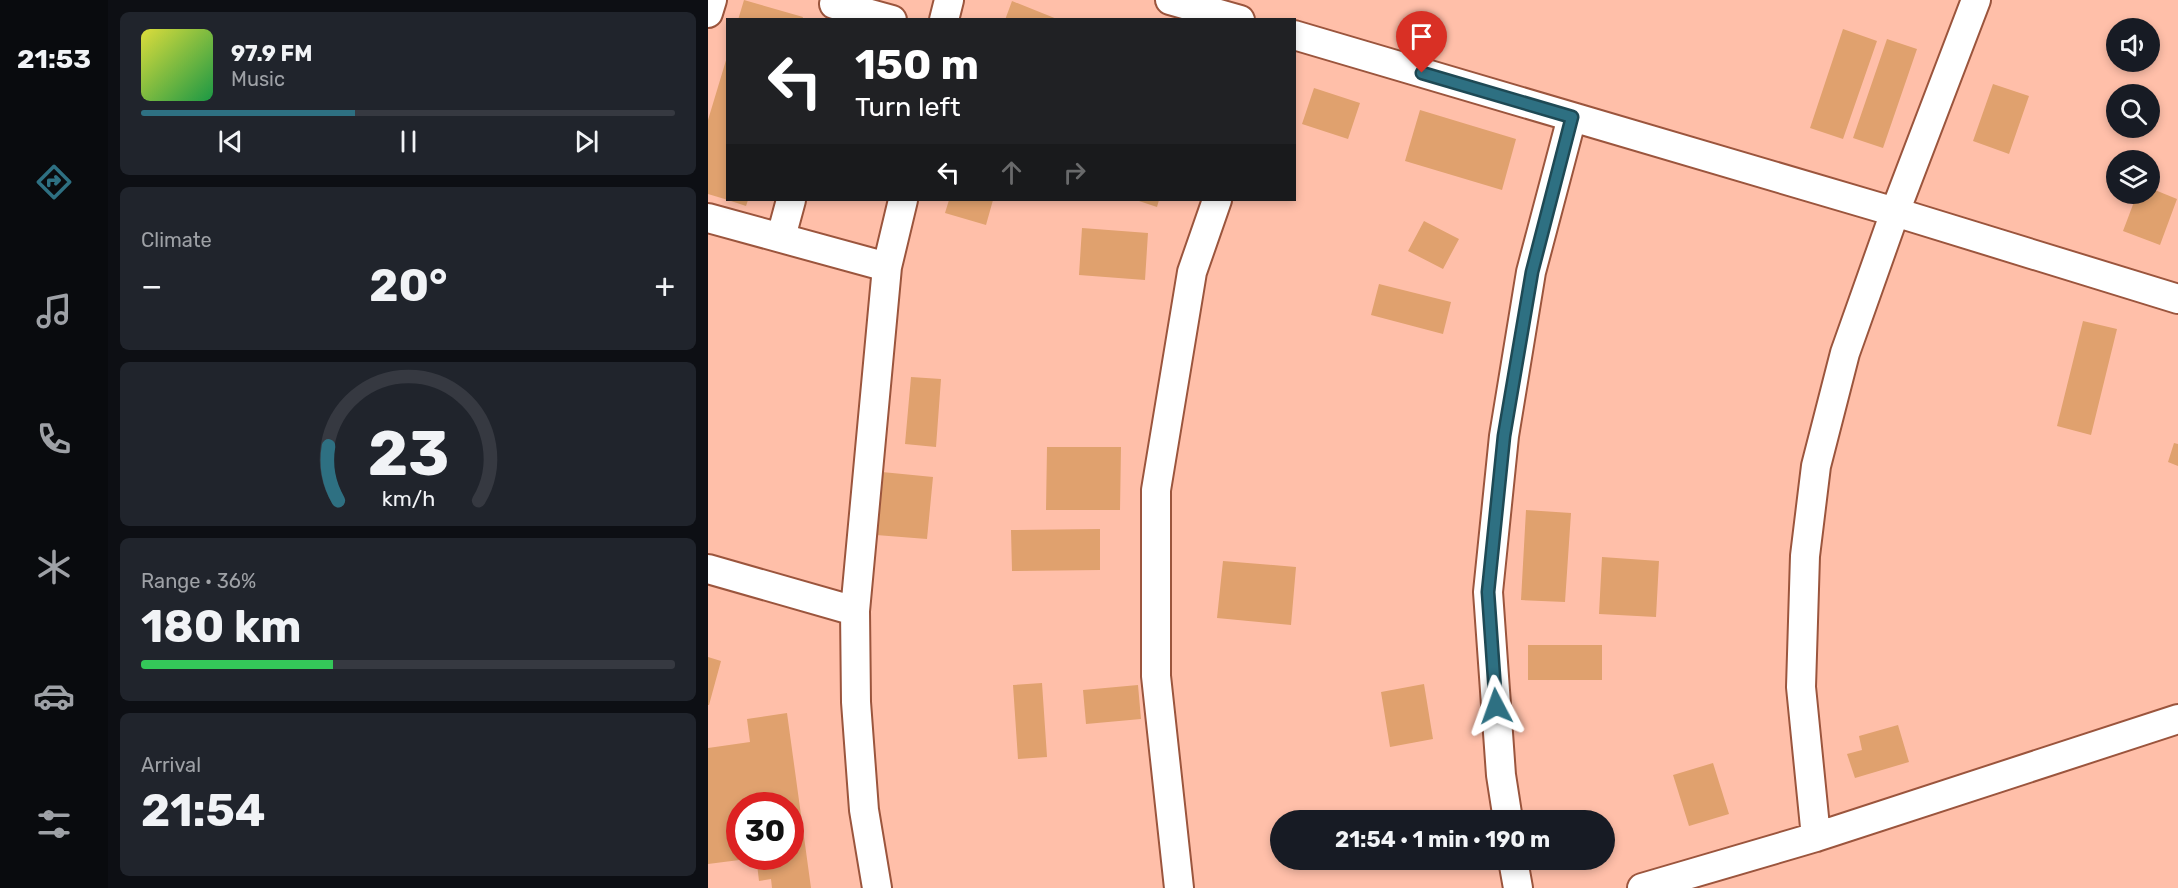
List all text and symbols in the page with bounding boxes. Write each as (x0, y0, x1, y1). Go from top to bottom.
pin (1396, 11, 1447, 73)
map controls (2106, 18, 2160, 204)
button: sound (2106, 18, 2160, 72)
icon: arrive (1405, 20, 1438, 53)
text: 97.9 FM (231, 40, 312, 67)
text: 150 m (855, 40, 979, 90)
icon: left (756, 42, 834, 120)
text: 21:53 (17, 43, 91, 75)
text: Music (231, 67, 285, 91)
button: search (2106, 84, 2160, 138)
text: Turn left (855, 91, 960, 123)
icon: previous (214, 125, 247, 158)
icon: pause (392, 125, 425, 158)
icon: next (570, 125, 603, 158)
button: layers (2106, 150, 2160, 204)
icon: left (932, 156, 965, 189)
icon: ahead (995, 156, 1028, 189)
icon: right (1058, 156, 1091, 189)
icon: directions (33, 161, 75, 203)
text: Climate (141, 228, 212, 252)
text: 20° (369, 259, 448, 312)
text: − (141, 266, 162, 305)
text: + (654, 266, 675, 305)
icon: music (33, 290, 75, 332)
text: 23 (367, 417, 449, 491)
icon: phone (33, 418, 75, 460)
text: km/h (381, 486, 435, 511)
icon: climate (33, 546, 75, 588)
text: Range · 36% (141, 569, 256, 593)
text: 180 km (141, 600, 302, 653)
position arrow (1464, 674, 1528, 738)
icon: car (33, 675, 75, 717)
text: Arrival (141, 753, 201, 777)
text: 21:54 (141, 784, 266, 837)
speed limit sign: 30 (726, 792, 804, 870)
icon: filters (33, 803, 75, 845)
text: 21:54 · 1 min · 190 m (1335, 826, 1550, 853)

